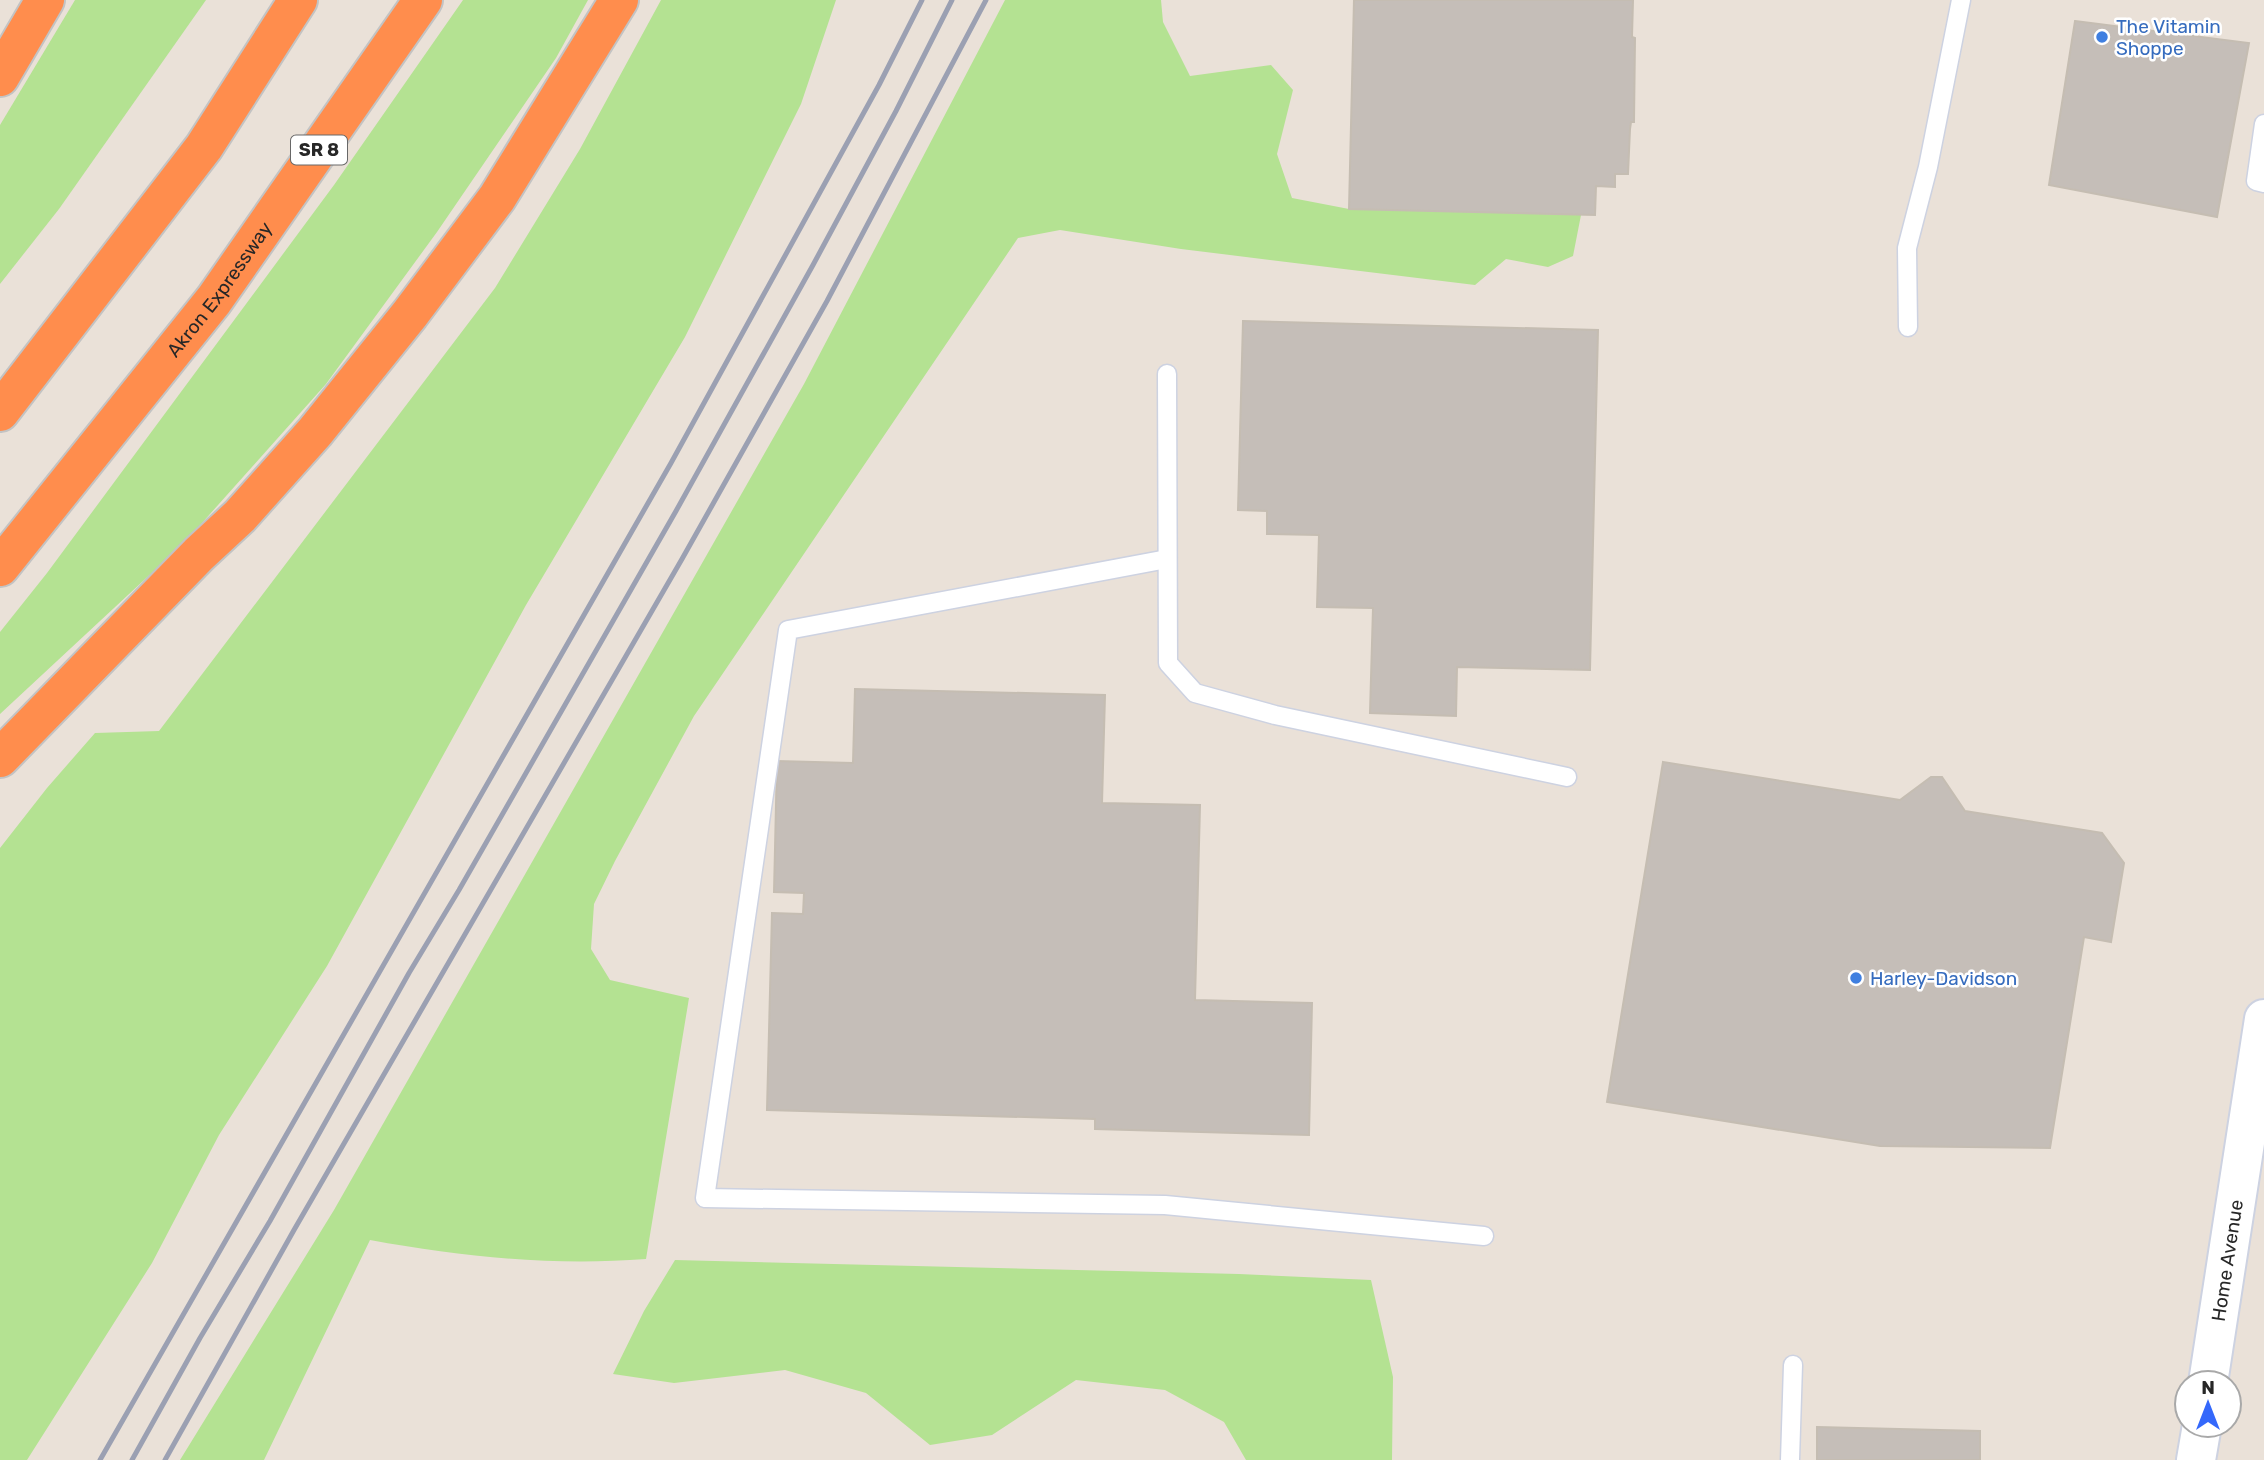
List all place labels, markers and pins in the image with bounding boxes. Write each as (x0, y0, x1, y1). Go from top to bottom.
place label: The Vitamin Shoppe (2116, 15, 2221, 60)
marker: The Vitamin Shoppe (2094, 29, 2110, 45)
place label: Harley-Davidson (1870, 967, 2017, 990)
marker: Harley-Davidson (1848, 970, 1864, 986)

